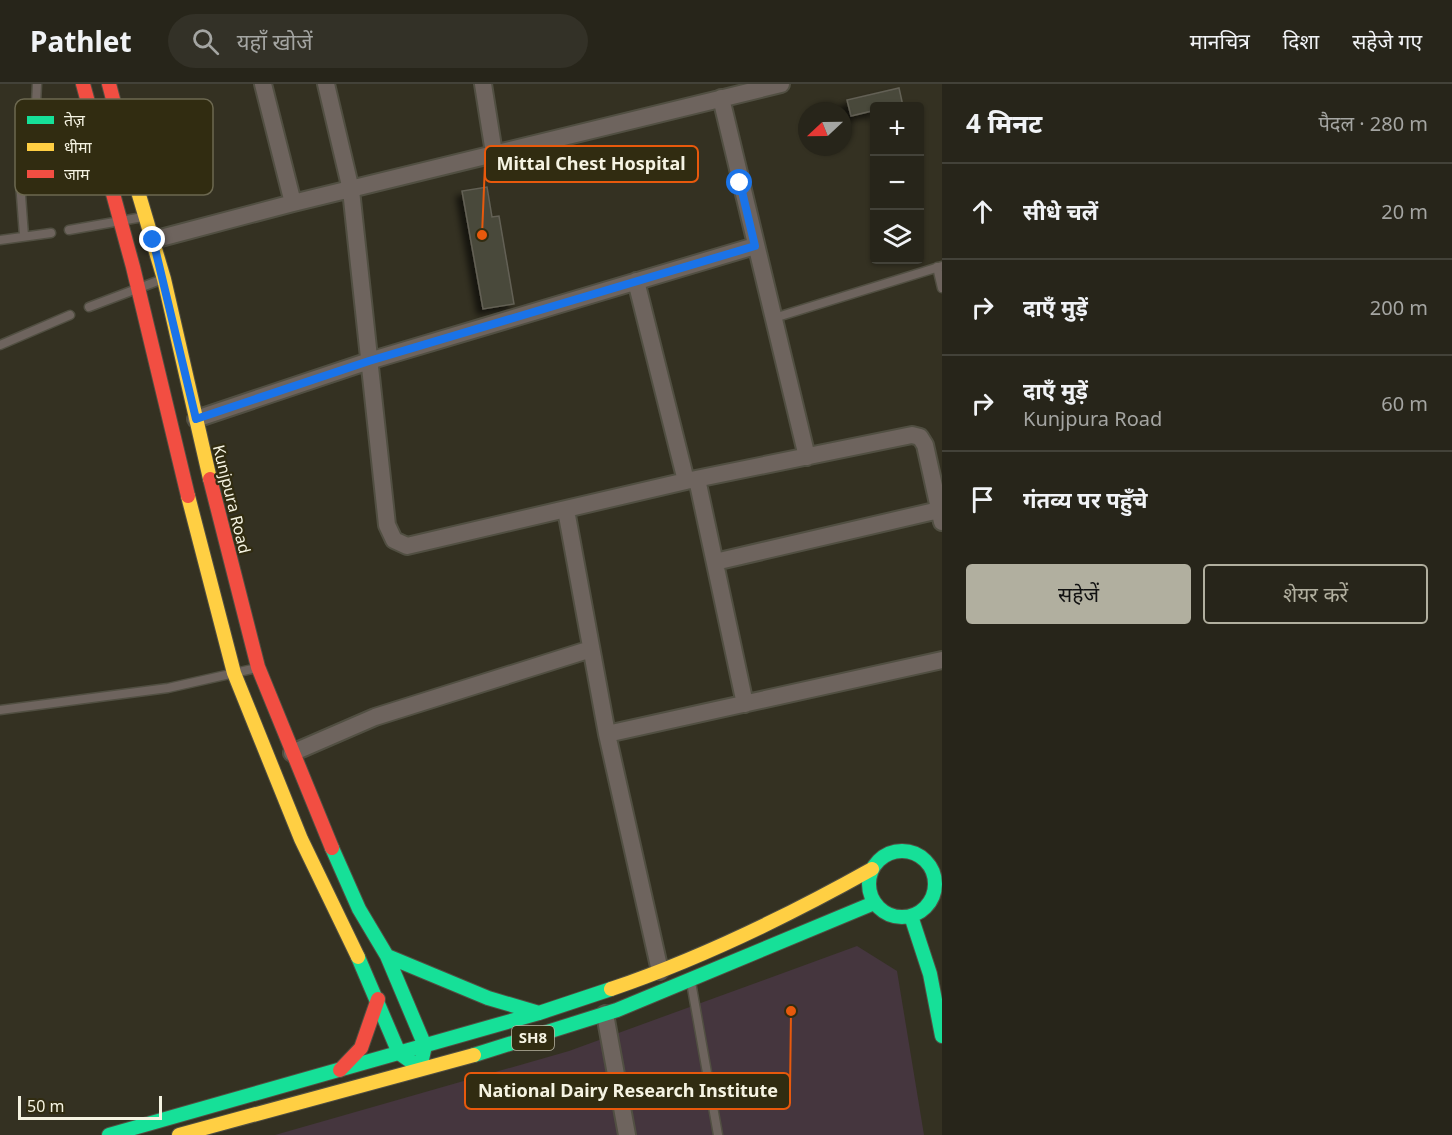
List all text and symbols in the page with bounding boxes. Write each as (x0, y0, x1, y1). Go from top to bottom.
search box (168, 14, 588, 68)
text: Pathlet (30, 22, 132, 60)
icon: search (189, 25, 222, 58)
text: यहाँ खोजें (237, 26, 313, 56)
text: मानचित्र (1190, 27, 1250, 55)
text: दिशा (1283, 27, 1319, 55)
text: सहेजे गए (1352, 27, 1422, 55)
legend (15, 99, 213, 195)
north arrow (798, 102, 852, 156)
map controls (870, 102, 924, 264)
button: + (870, 102, 924, 156)
text: 4 मिनट (966, 105, 1042, 141)
text: तेज़ (64, 109, 86, 131)
text: पैदल · 280 m (1318, 110, 1428, 137)
text: धीमा (64, 136, 93, 158)
callout: Mittal Chest Hospital (485, 146, 698, 182)
text: Mittal Chest Hospital (496, 151, 686, 175)
button: − (870, 156, 924, 210)
text: जाम (64, 163, 90, 185)
route start (726, 169, 752, 195)
icon: ahead (966, 195, 999, 228)
text: सीधे चलें (1023, 196, 1098, 226)
text: 20 m (1381, 198, 1428, 225)
button: layers (870, 210, 924, 264)
route end (139, 226, 165, 252)
icon: right (966, 291, 999, 324)
text: दाएँ मुड़ें (1023, 292, 1088, 322)
text: 200 m (1370, 294, 1428, 321)
text: दाएँ मुड़ें (1023, 375, 1088, 405)
icon: right (966, 387, 999, 420)
text: 60 m (1381, 390, 1428, 417)
text: Kunjpura Road (1023, 405, 1162, 432)
street label: Kunjpura Road (208, 442, 256, 556)
icon: arrive (966, 483, 999, 516)
text: गंतव्य पर पहुँचे (1023, 484, 1148, 514)
button: सहेजें (966, 564, 1191, 624)
button: शेयर करें (1203, 564, 1428, 624)
road number: SH8 (512, 1026, 554, 1050)
callout: National Dairy Research Institute (465, 1073, 790, 1109)
text: National Dairy Research Institute (478, 1078, 778, 1102)
scale bar (18, 1093, 162, 1120)
text: 50 m (27, 1095, 64, 1117)

